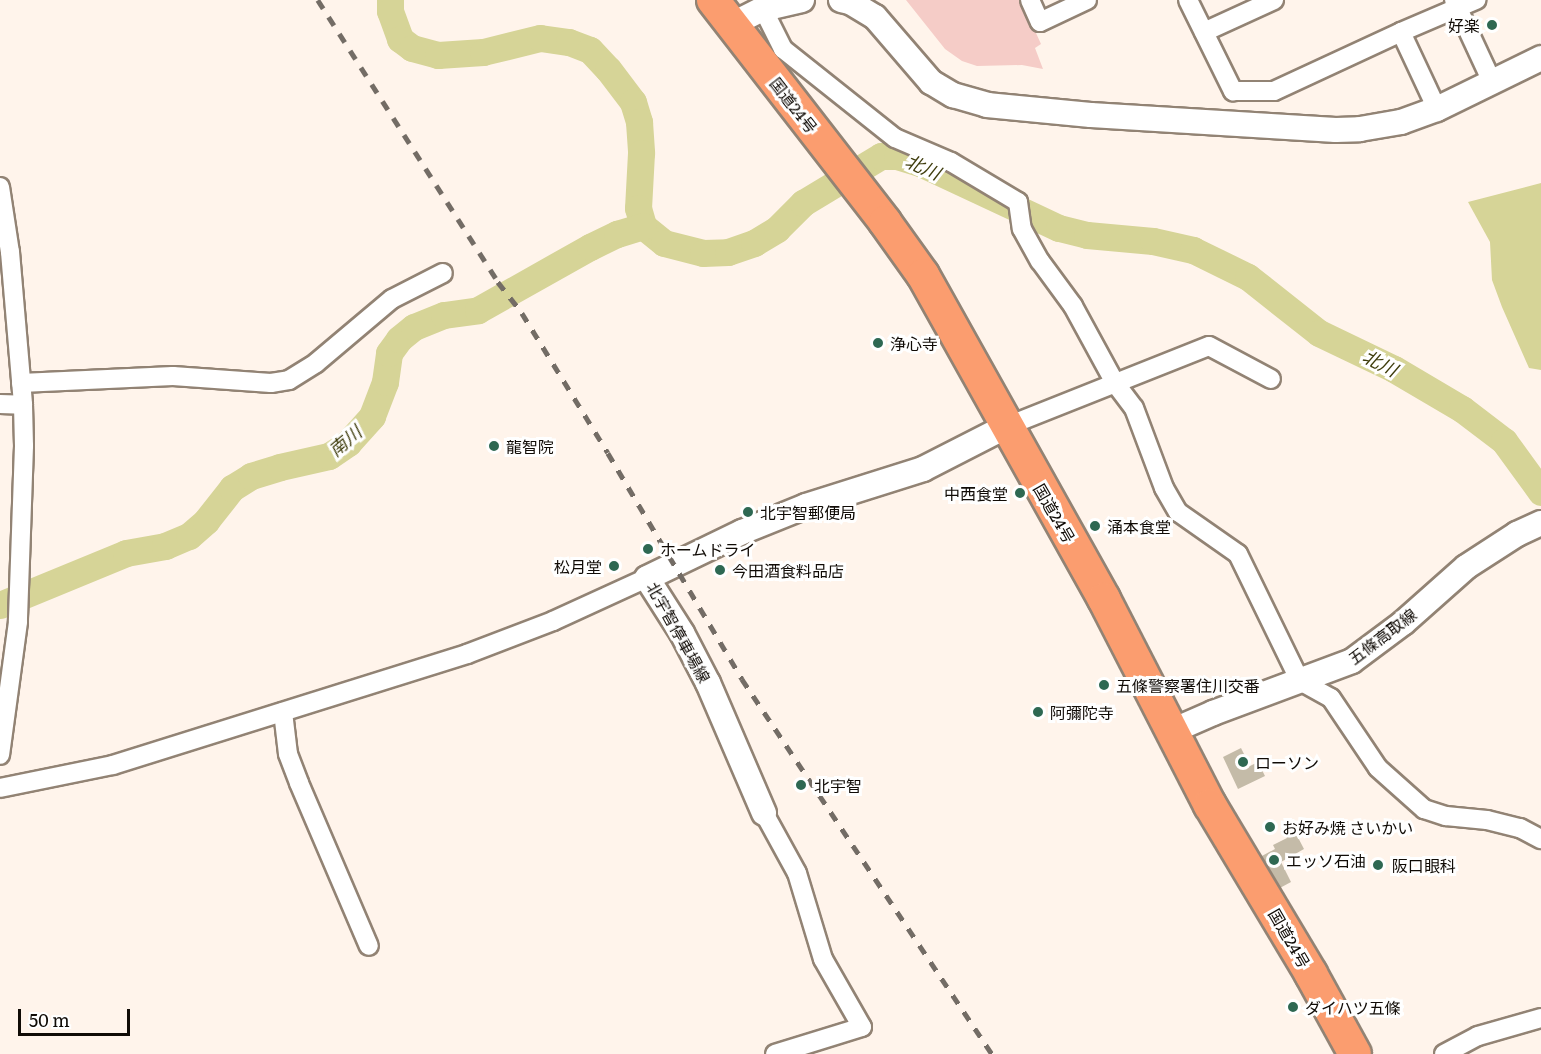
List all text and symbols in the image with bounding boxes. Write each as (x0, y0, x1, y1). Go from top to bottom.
place label: 好楽 (1448, 15, 1480, 35)
marker: 好楽 (1485, 18, 1499, 32)
street label: 国道24号 (766, 74, 822, 136)
water label: 北川 (902, 150, 944, 184)
place label: 浄心寺 (890, 333, 938, 353)
marker: 浄心寺 (871, 336, 885, 350)
water label: 北川 (1359, 345, 1401, 381)
water label: 南川 (324, 421, 366, 461)
place label: 龍智院 (506, 436, 554, 456)
marker: 龍智院 (487, 439, 501, 453)
street label: 国道24号 (1030, 480, 1080, 546)
place label: 中西食堂 (944, 483, 1008, 503)
marker: 中西食堂 (1013, 486, 1027, 500)
place label: 北宇智郵便局 (760, 502, 856, 522)
marker: 北宇智郵便局 (741, 505, 755, 519)
place label: 涌本食堂 (1107, 516, 1171, 536)
marker: 涌本食堂 (1088, 519, 1102, 533)
place label: ホームドライ (660, 539, 756, 559)
marker: ホームドライ (641, 542, 655, 556)
place label: 松月堂 (554, 556, 602, 576)
marker: 松月堂 (607, 559, 621, 573)
place label: 今田酒食料品店 (732, 560, 844, 580)
marker: 今田酒食料品店 (713, 563, 727, 577)
street label: 北宇智停車場線 (643, 578, 715, 686)
street label: 五條高取線 (1344, 604, 1420, 668)
place label: 五條警察署住川交番 (1116, 675, 1260, 695)
marker: 五條警察署住川交番 (1097, 678, 1111, 692)
place label: 阿彌陀寺 (1050, 702, 1114, 722)
marker: 阿彌陀寺 (1031, 705, 1045, 719)
place label: ローソン (1255, 752, 1319, 772)
marker: ローソン (1236, 755, 1250, 769)
place label: 北宇智 (814, 775, 862, 795)
marker: 北宇智 (792, 776, 810, 794)
place label: お好み焼 さいかい (1282, 817, 1413, 837)
marker: お好み焼 さいかい (1263, 820, 1277, 834)
place label: エッソ石油 (1286, 850, 1366, 870)
marker: エッソ石油 (1267, 853, 1281, 867)
place label: 阪口眼科 (1392, 855, 1456, 875)
marker: 阪口眼科 (1369, 856, 1387, 874)
street label: 国道24号 (1265, 905, 1315, 971)
scale bar (21, 997, 134, 1035)
place label: ダイハツ五條 (1305, 997, 1401, 1017)
marker: ダイハツ五條 (1286, 1000, 1300, 1014)
text: 50 m (29, 1006, 70, 1033)

